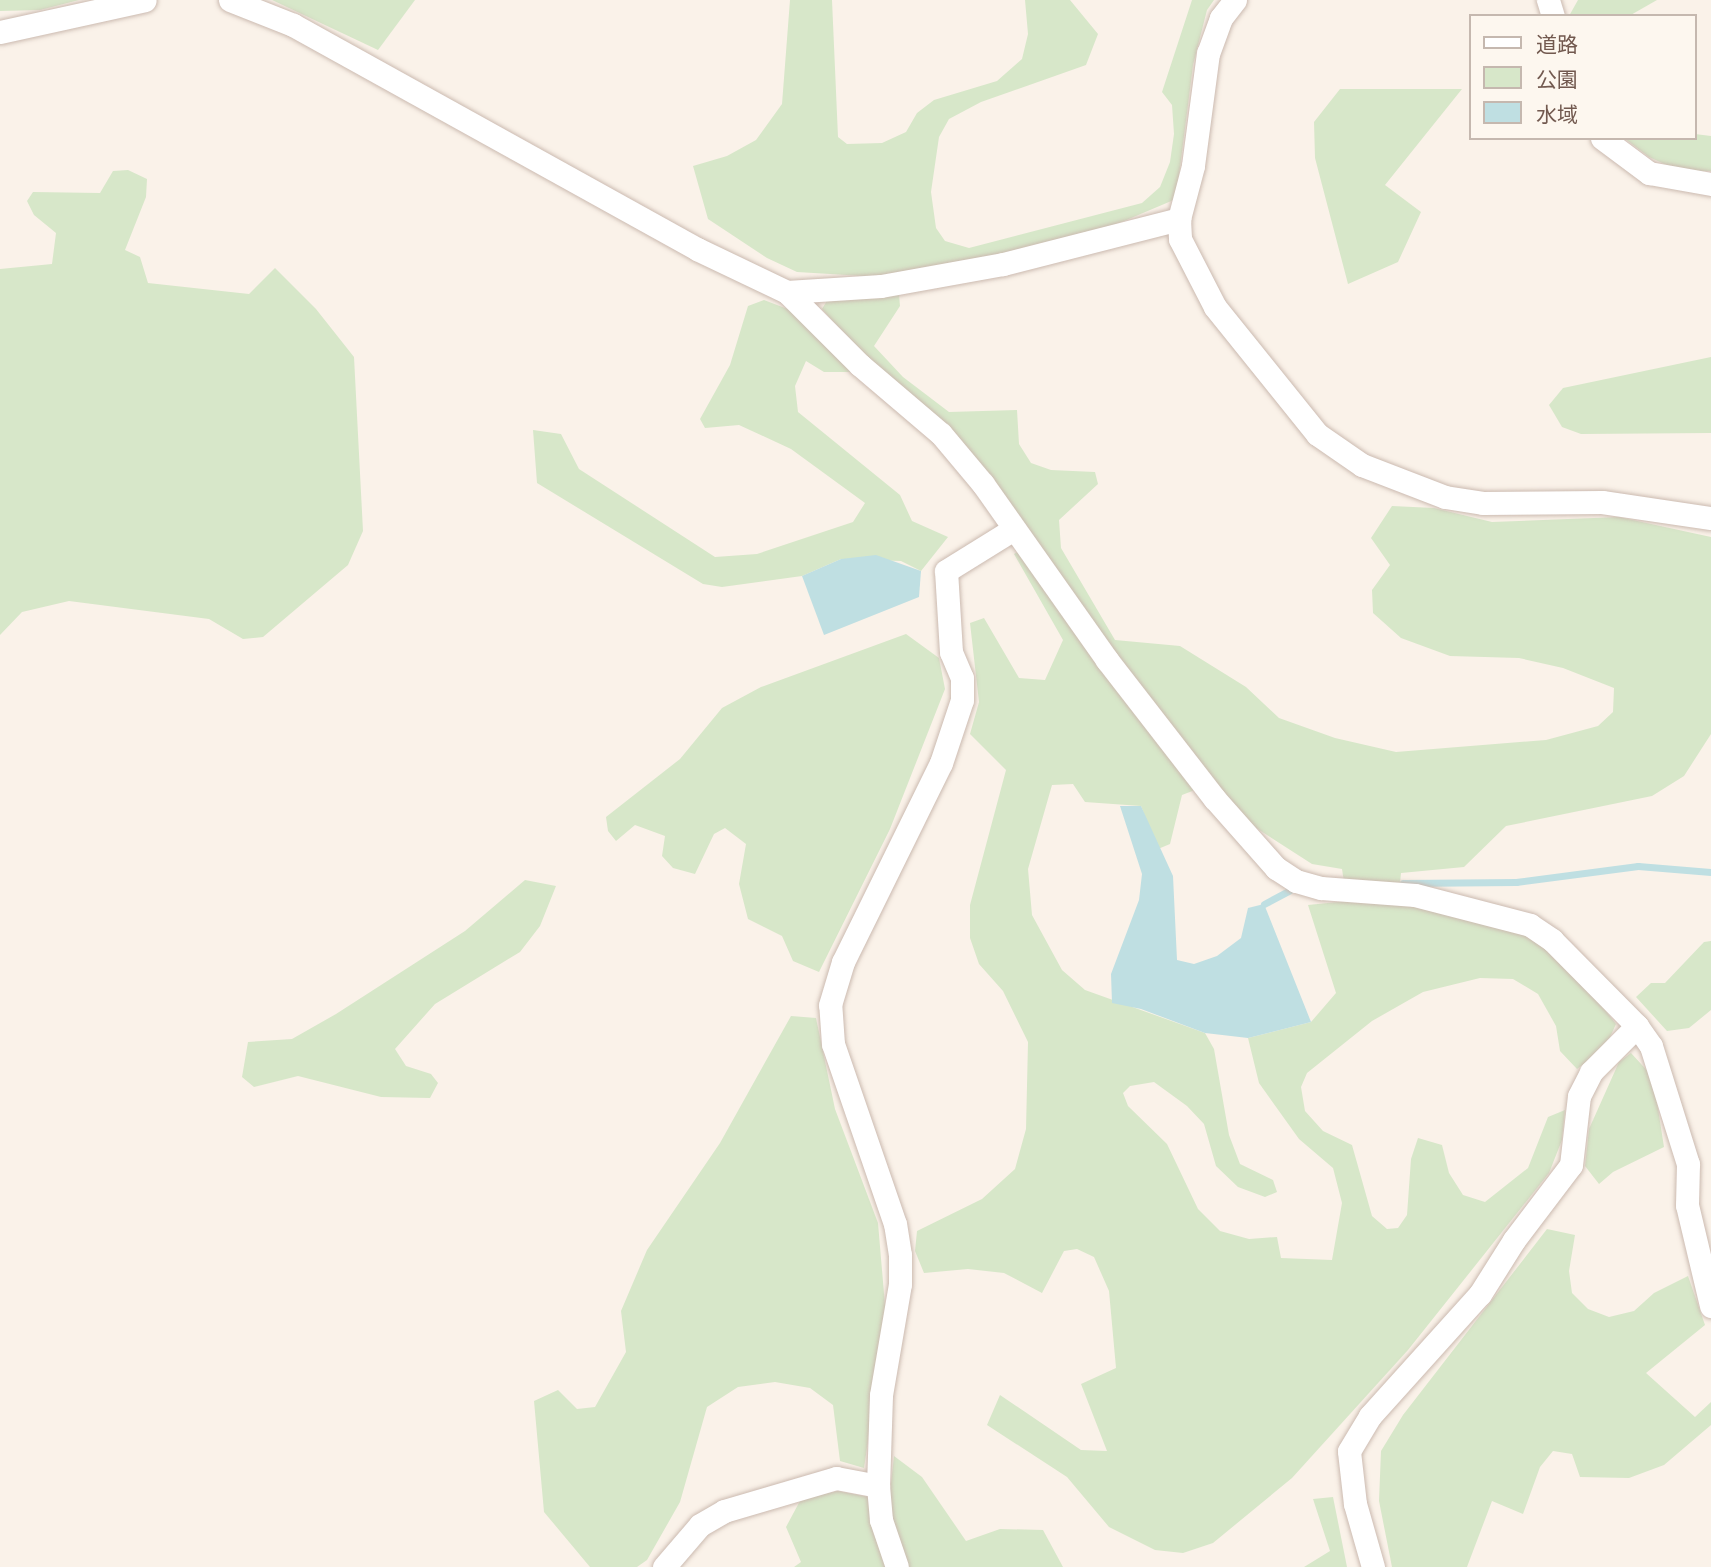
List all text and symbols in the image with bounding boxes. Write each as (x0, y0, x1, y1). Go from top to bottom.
legend (1470, 14, 1697, 140)
text: 道路 (1536, 32, 1578, 57)
text: 公園 (1536, 67, 1578, 92)
text: 水域 (1536, 102, 1578, 127)

